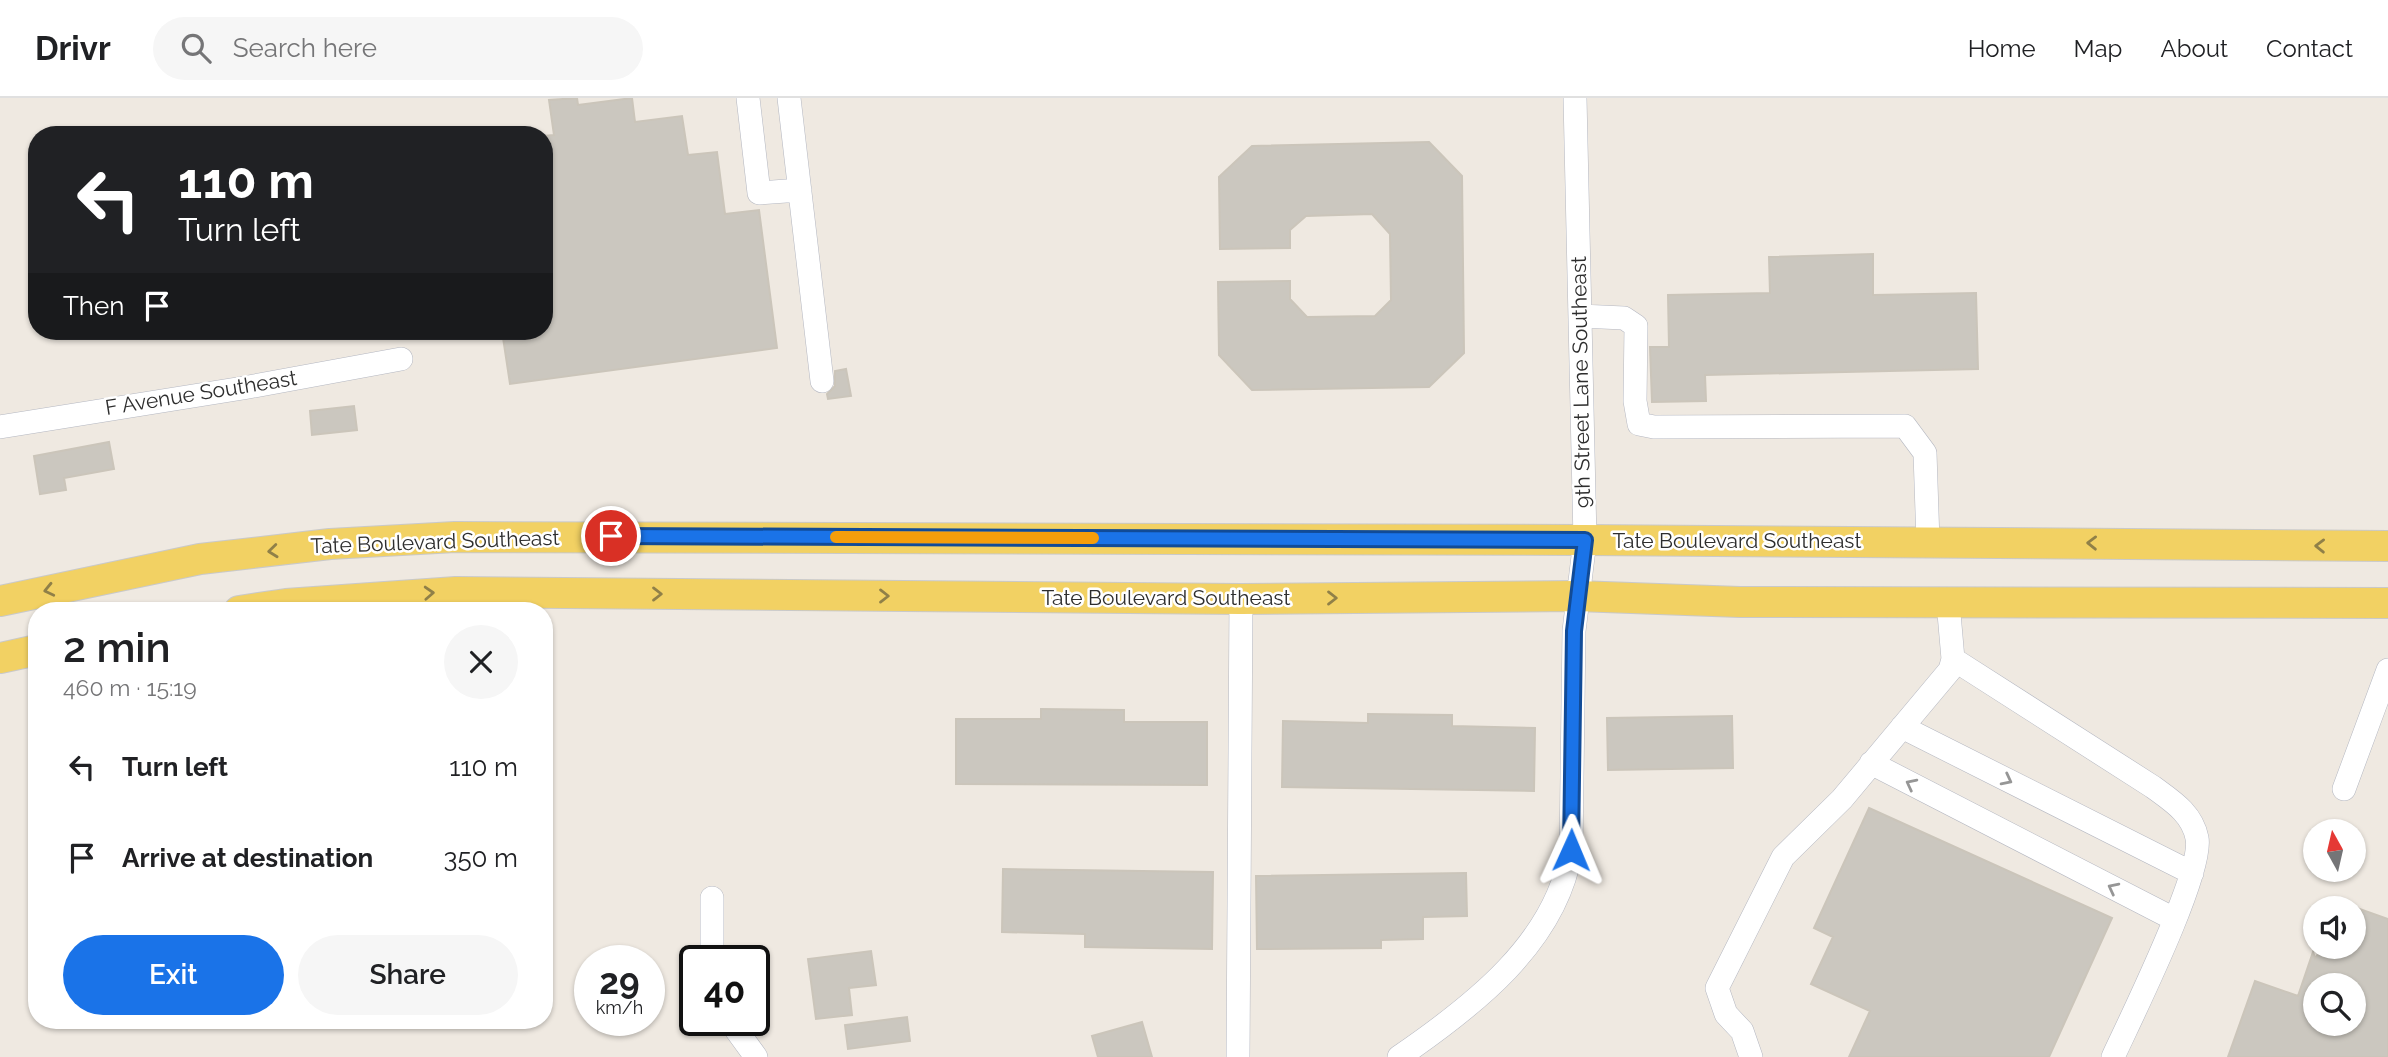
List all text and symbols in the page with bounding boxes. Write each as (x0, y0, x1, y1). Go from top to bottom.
search box (153, 17, 643, 80)
text: Drivr (35, 29, 111, 68)
icon: search (177, 29, 215, 67)
text: Search here (233, 33, 377, 63)
text: Home (1968, 34, 2036, 63)
text: Map (2074, 34, 2122, 63)
text: About (2160, 34, 2228, 63)
text: Contact (2266, 34, 2353, 63)
text: 110 m (178, 152, 314, 209)
icon: left (63, 154, 154, 245)
text: Turn left (178, 211, 300, 248)
street label: 9th Street Lane Southeast (1566, 256, 1595, 508)
icon: arrive (138, 287, 176, 325)
text: Then (63, 291, 124, 321)
street label: F Avenue Southeast (103, 365, 298, 420)
pin (581, 506, 641, 566)
icon: arrive (592, 517, 630, 555)
street label: Tate Boulevard Southeast (310, 525, 560, 558)
street label: Tate Boulevard Southeast (1612, 528, 1862, 553)
one-way arrow (2087, 535, 2097, 551)
one-way arrow (2314, 538, 2325, 553)
one-way arrow (267, 543, 279, 558)
one-way arrow (43, 582, 55, 596)
street label: Tate Boulevard Southeast (1041, 585, 1291, 610)
one-way arrow (424, 586, 435, 601)
one-way arrow (652, 586, 662, 602)
one-way arrow (879, 588, 890, 604)
one-way arrow (1327, 590, 1338, 606)
text: 2 min (63, 623, 171, 672)
button: close (444, 625, 518, 699)
text: 460 m · 15:19 (63, 674, 197, 701)
icon: left (63, 748, 101, 786)
text: Turn left (122, 752, 228, 782)
text: 110 m (449, 752, 518, 782)
one-way arrow (2000, 771, 2012, 785)
one-way arrow (1906, 778, 1918, 792)
position arrow (1534, 813, 1608, 887)
north arrow (2303, 819, 2366, 882)
map controls (2303, 819, 2366, 1036)
icon: arrive (63, 839, 101, 877)
text: Arrive at destination (122, 843, 373, 873)
text: 350 m (444, 843, 518, 873)
one-way arrow (2108, 882, 2120, 896)
button: sound (2303, 896, 2366, 959)
button: Exit (63, 935, 284, 1015)
button: Share (298, 935, 518, 1015)
speed limit sign: 40 (679, 945, 770, 1036)
text: 29 (599, 961, 640, 1002)
button: search (2303, 973, 2366, 1036)
text: km/h (596, 997, 643, 1018)

